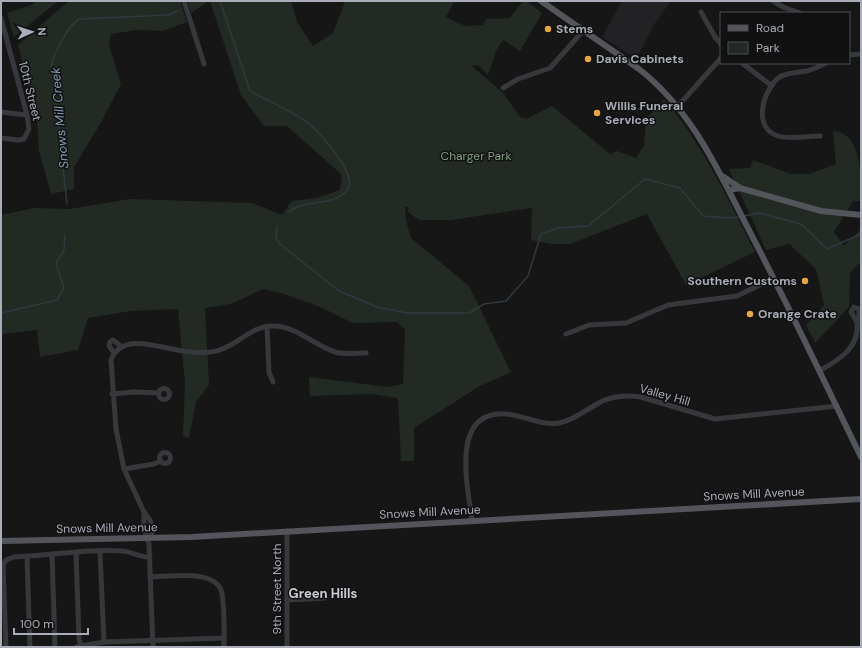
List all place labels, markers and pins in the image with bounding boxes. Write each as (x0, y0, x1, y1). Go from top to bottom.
place label: Stems (556, 21, 593, 37)
marker: Stems (543, 24, 553, 34)
place label: Davis Cabinets (596, 51, 684, 67)
marker: Davis Cabinets (583, 54, 593, 64)
place label: Willis Funeral Services (605, 98, 683, 128)
marker: Willis Funeral Services (592, 108, 602, 118)
place label: Southern Customs (688, 273, 797, 289)
marker: Southern Customs (800, 276, 810, 286)
place label: Orange Crate (758, 306, 837, 322)
marker: Orange Crate (745, 309, 755, 319)

